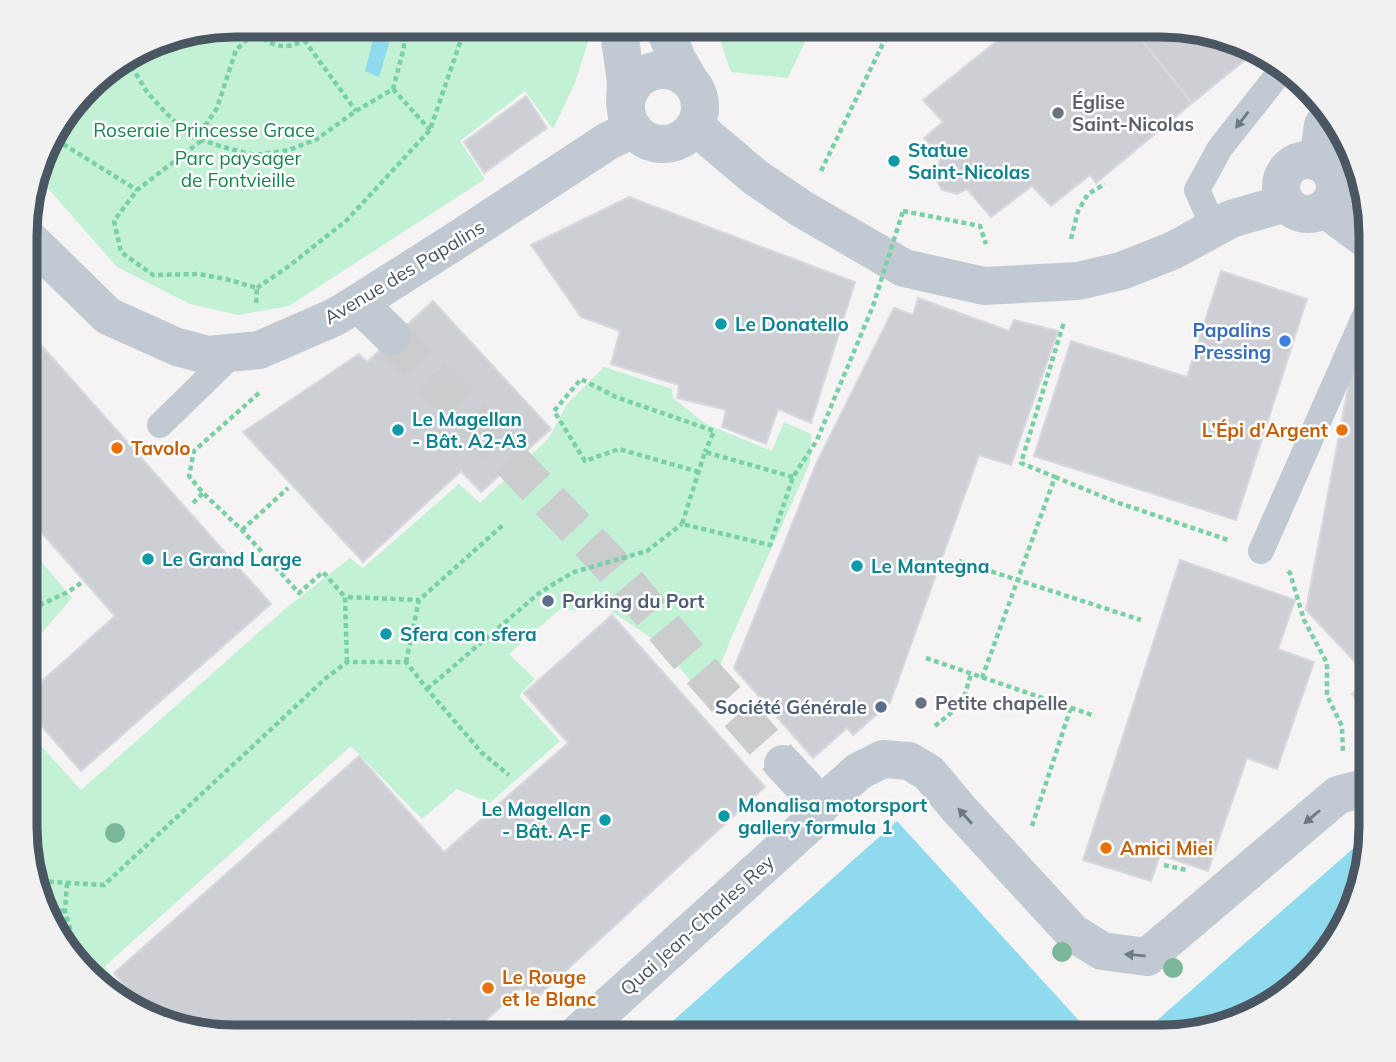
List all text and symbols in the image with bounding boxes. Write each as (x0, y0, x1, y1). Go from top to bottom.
place label: Église Saint-Nicolas (1072, 90, 1194, 136)
marker: Église Saint-Nicolas (1050, 105, 1066, 121)
one-way arrow (1234, 111, 1249, 129)
park label: Roseraie Princesse Grace (93, 118, 315, 142)
place label: Statue Saint-Nicolas (908, 138, 1030, 184)
park label: Parc paysager de Fontvieille (175, 146, 301, 192)
marker: Statue Saint-Nicolas (886, 153, 902, 169)
street label: Avenue des Papalins (319, 215, 489, 329)
place label: Le Donatello (735, 312, 849, 336)
marker: Le Donatello (713, 316, 729, 332)
place label: Papalins Pressing (1193, 318, 1271, 364)
marker: Papalins Pressing (1277, 333, 1293, 349)
place label: Le Magellan - Bât. A2-A3 (412, 407, 527, 453)
place label: L’Épi d'Argent (1202, 418, 1328, 442)
marker: Le Magellan - Bât. A2-A3 (390, 422, 406, 438)
marker: L’Épi d'Argent (1334, 422, 1350, 438)
place label: Tavolo (131, 436, 191, 460)
marker: Tavolo (109, 440, 125, 456)
place label: Le Grand Large (162, 547, 302, 571)
marker: Le Grand Large (140, 551, 156, 567)
place label: Le Mantegna (871, 554, 990, 578)
marker: Le Mantegna (849, 558, 865, 574)
place label: Parking du Port (562, 589, 704, 613)
marker: Parking du Port (540, 593, 556, 609)
place label: Sfera con sfera (400, 622, 537, 646)
marker: Sfera con sfera (378, 626, 394, 642)
place label: Petite chapelle (935, 691, 1068, 715)
place label: Société Générale (715, 695, 867, 719)
marker: Petite chapelle (913, 695, 929, 711)
marker: Société Générale (873, 699, 889, 715)
place label: Monalisa motorsport gallery formula 1 (738, 793, 927, 839)
place label: Le Magellan - Bât. A-F (481, 797, 591, 843)
one-way arrow (957, 807, 973, 825)
marker: Monalisa motorsport gallery formula 1 (716, 808, 732, 824)
one-way arrow (1303, 809, 1321, 825)
marker: Le Magellan - Bât. A-F (597, 812, 613, 828)
place label: Amici Miei (1120, 836, 1213, 860)
marker: Amici Miei (1098, 840, 1114, 856)
street label: Quai Jean-Charles Rey (615, 850, 779, 1000)
one-way arrow (1124, 949, 1146, 960)
place label: Le Rouge et le Blanc (502, 965, 597, 1011)
marker: Le Rouge et le Blanc (480, 980, 496, 996)

